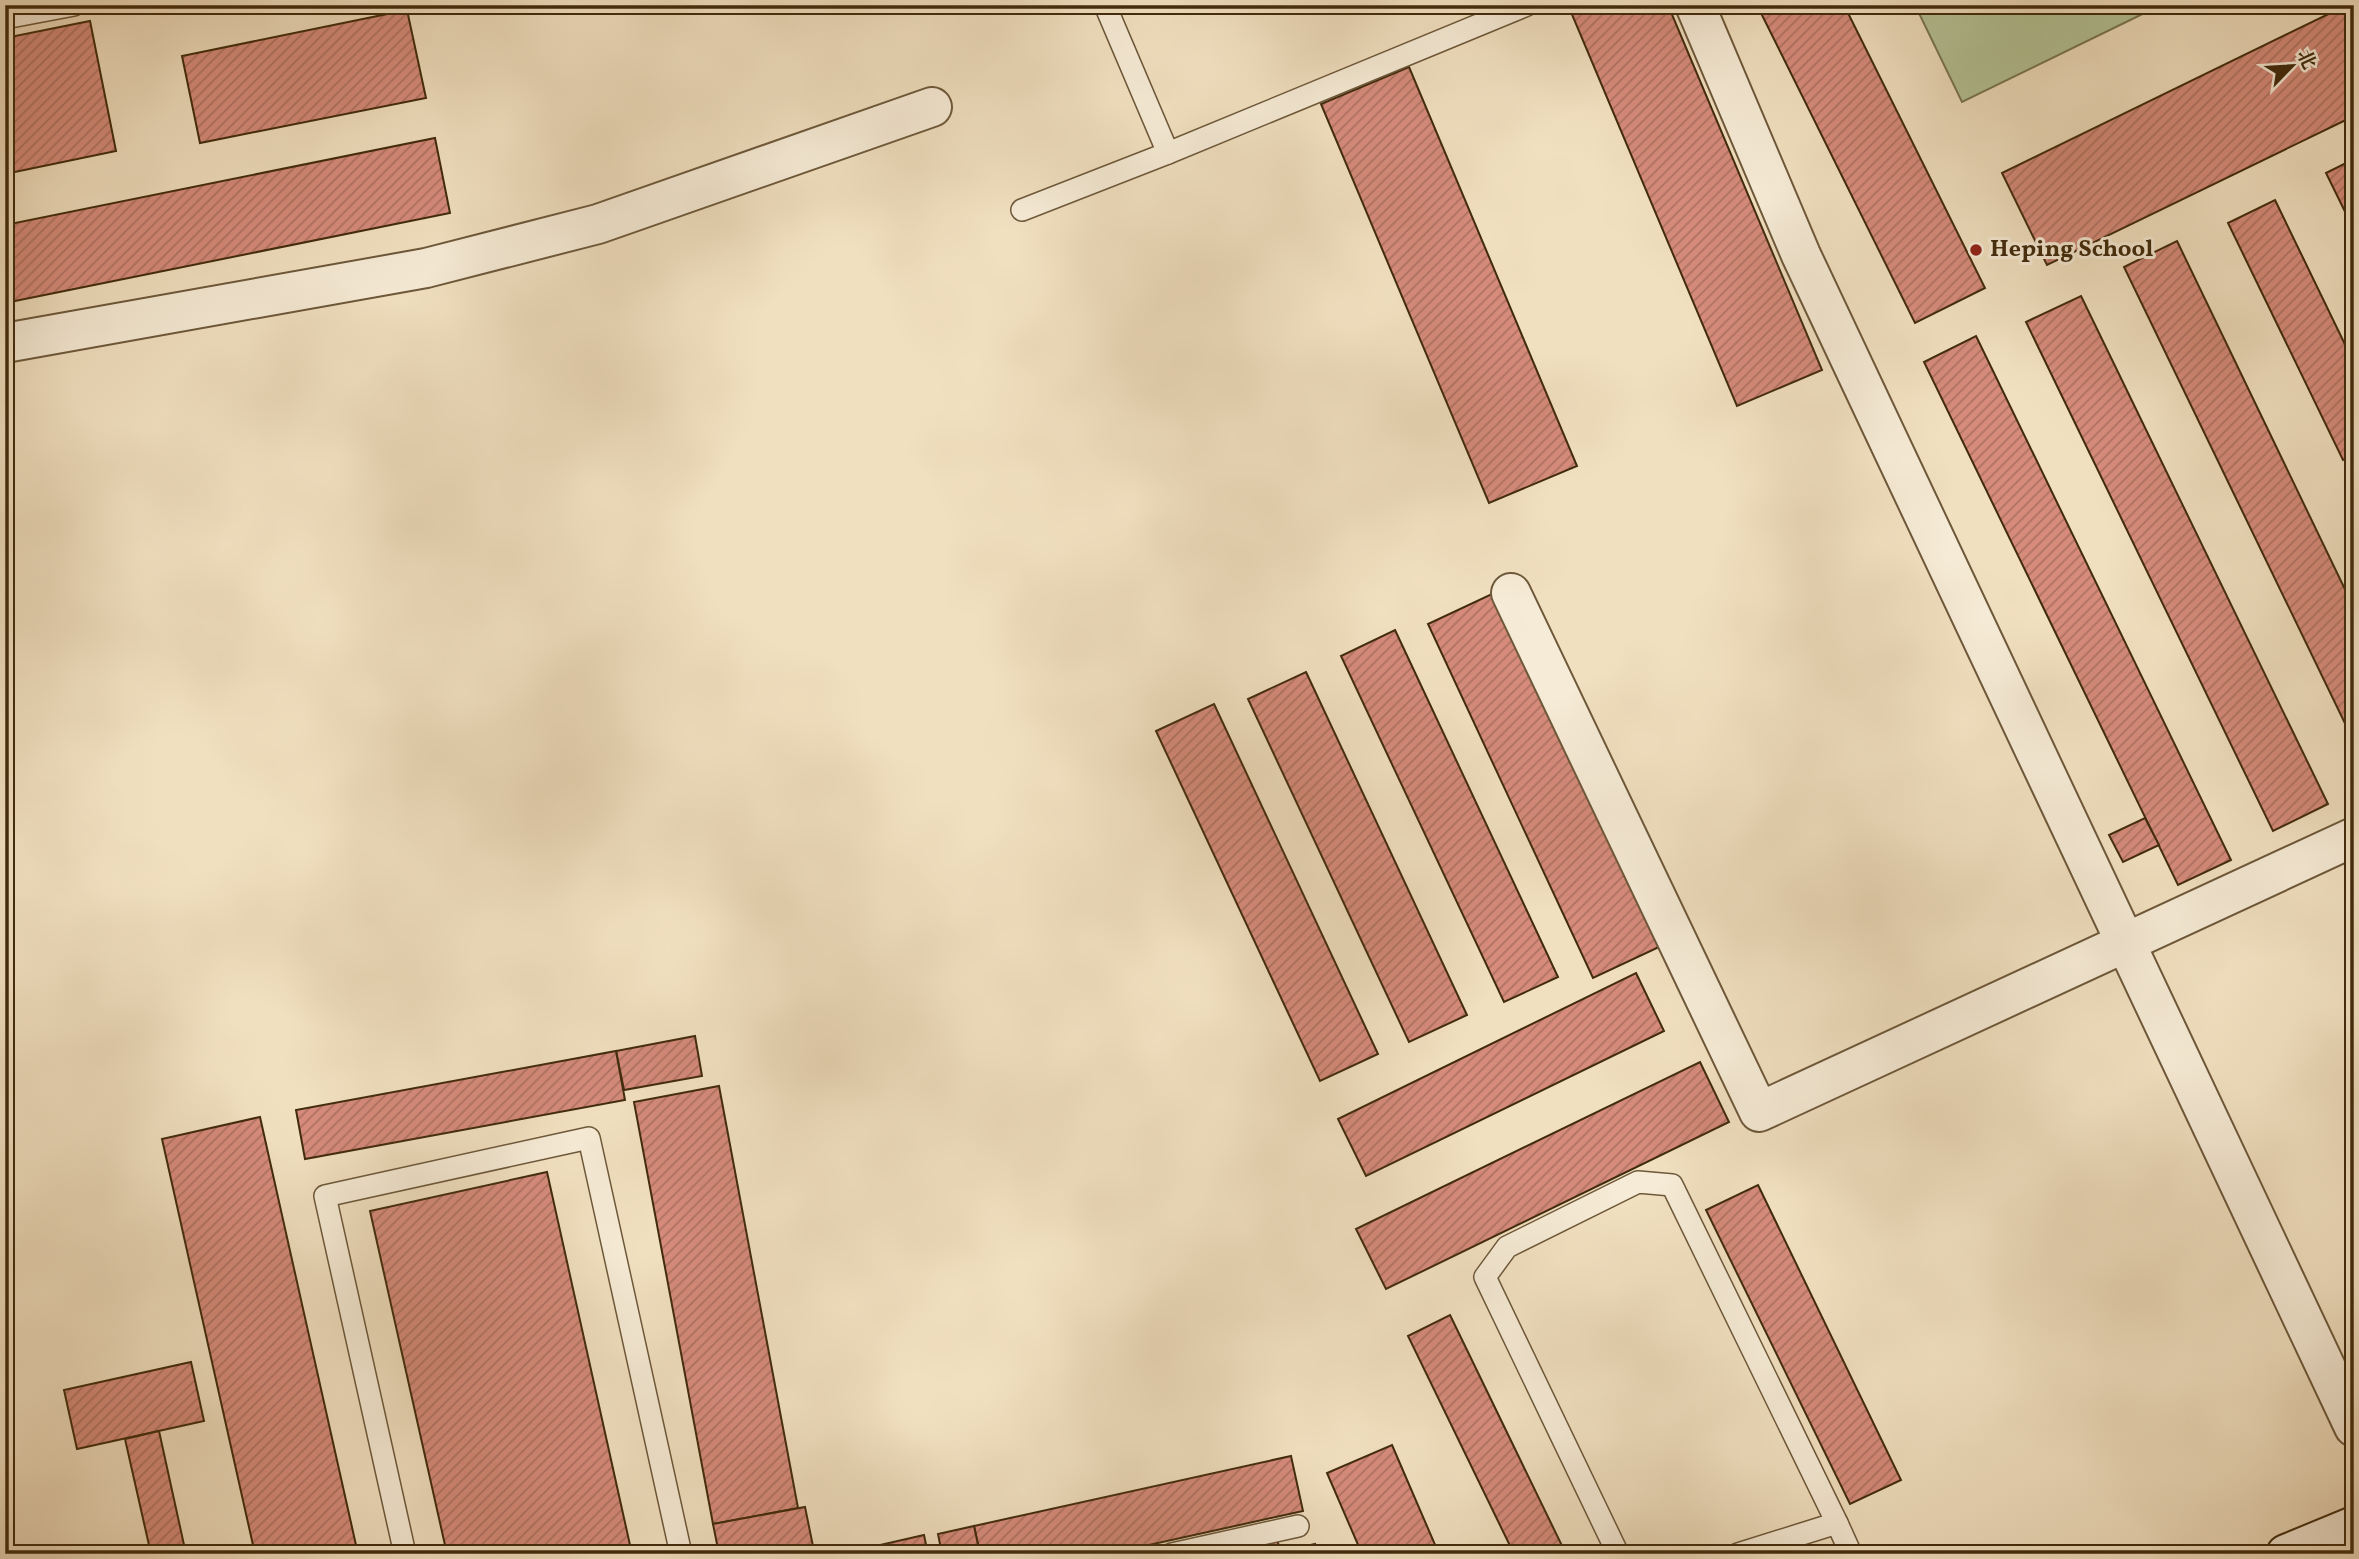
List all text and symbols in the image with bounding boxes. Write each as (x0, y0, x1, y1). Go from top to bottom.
north arrow (2258, 32, 2328, 102)
text: 北 (2290, 46, 2321, 74)
place label: Heping School (1990, 233, 2153, 267)
marker: Heping School (1968, 242, 1984, 258)

